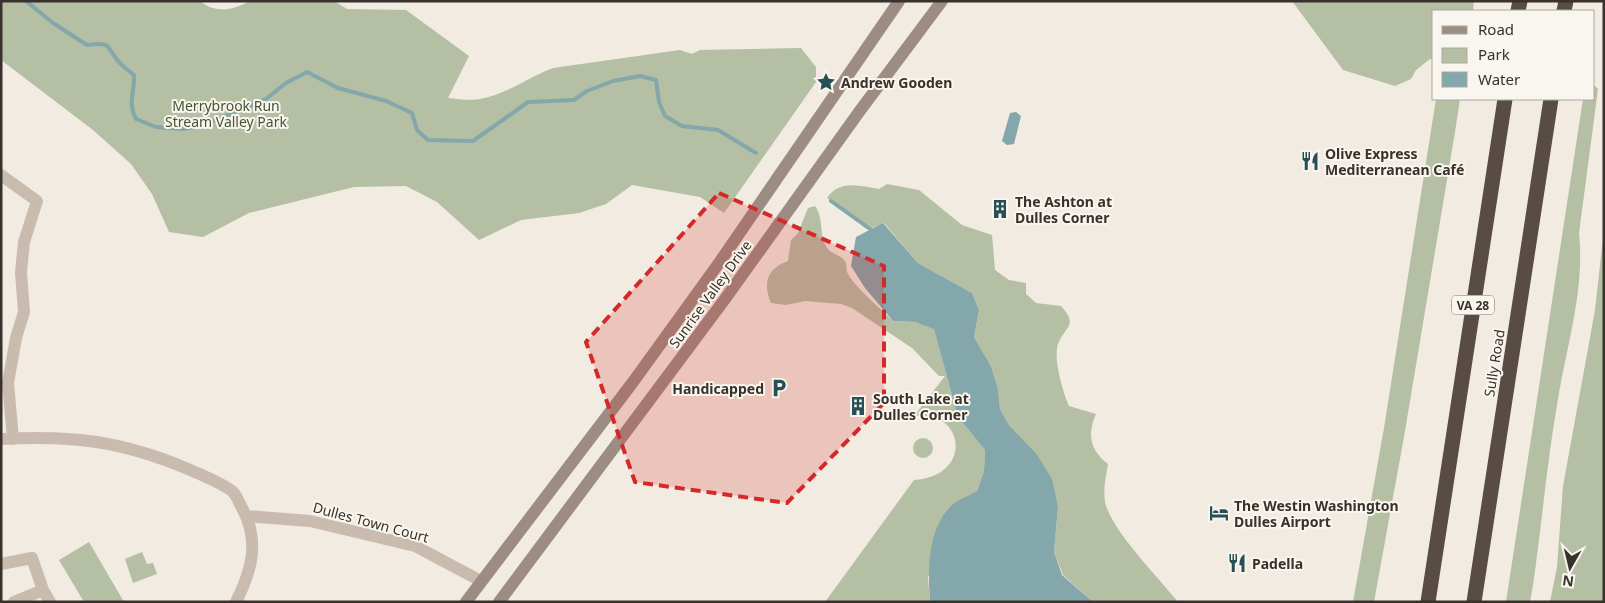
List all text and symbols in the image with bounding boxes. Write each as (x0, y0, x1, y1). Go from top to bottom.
legend (1432, 10, 1595, 100)
text: Road (1478, 19, 1514, 39)
text: Park (1478, 44, 1510, 64)
text: Water (1478, 69, 1520, 89)
place icon: Andrew Gooden (815, 71, 837, 93)
place label: Andrew Gooden (841, 73, 952, 92)
park label: Merrybrook Run Stream Valley Park (165, 96, 287, 131)
place label: Olive Express Mediterranean Café (1325, 144, 1464, 179)
restaurant icon: Olive Express Mediterranean Café (1299, 150, 1321, 172)
place label: The Ashton at Dulles Corner (1015, 192, 1112, 227)
building icon: The Ashton at Dulles Corner (989, 198, 1011, 220)
street label: Sunrise Valley Drive (664, 236, 756, 352)
road number: VA 28 (1452, 296, 1494, 314)
street label: Sully Road (1479, 328, 1509, 398)
parking icon: Handicapped (768, 377, 790, 399)
place label: Handicapped (672, 379, 764, 398)
place label: South Lake at Dulles Corner (873, 389, 969, 424)
building icon: South Lake at Dulles Corner (847, 395, 869, 417)
place label: The Westin Washington Dulles Airport (1234, 496, 1399, 531)
street label: Dulles Town Court (311, 497, 431, 547)
hotel icon: The Westin Washington Dulles Airport (1208, 502, 1230, 524)
north arrow (1545, 543, 1595, 593)
restaurant icon: Padella (1226, 552, 1248, 574)
place label: Padella (1252, 554, 1303, 573)
text: N (1561, 571, 1575, 592)

